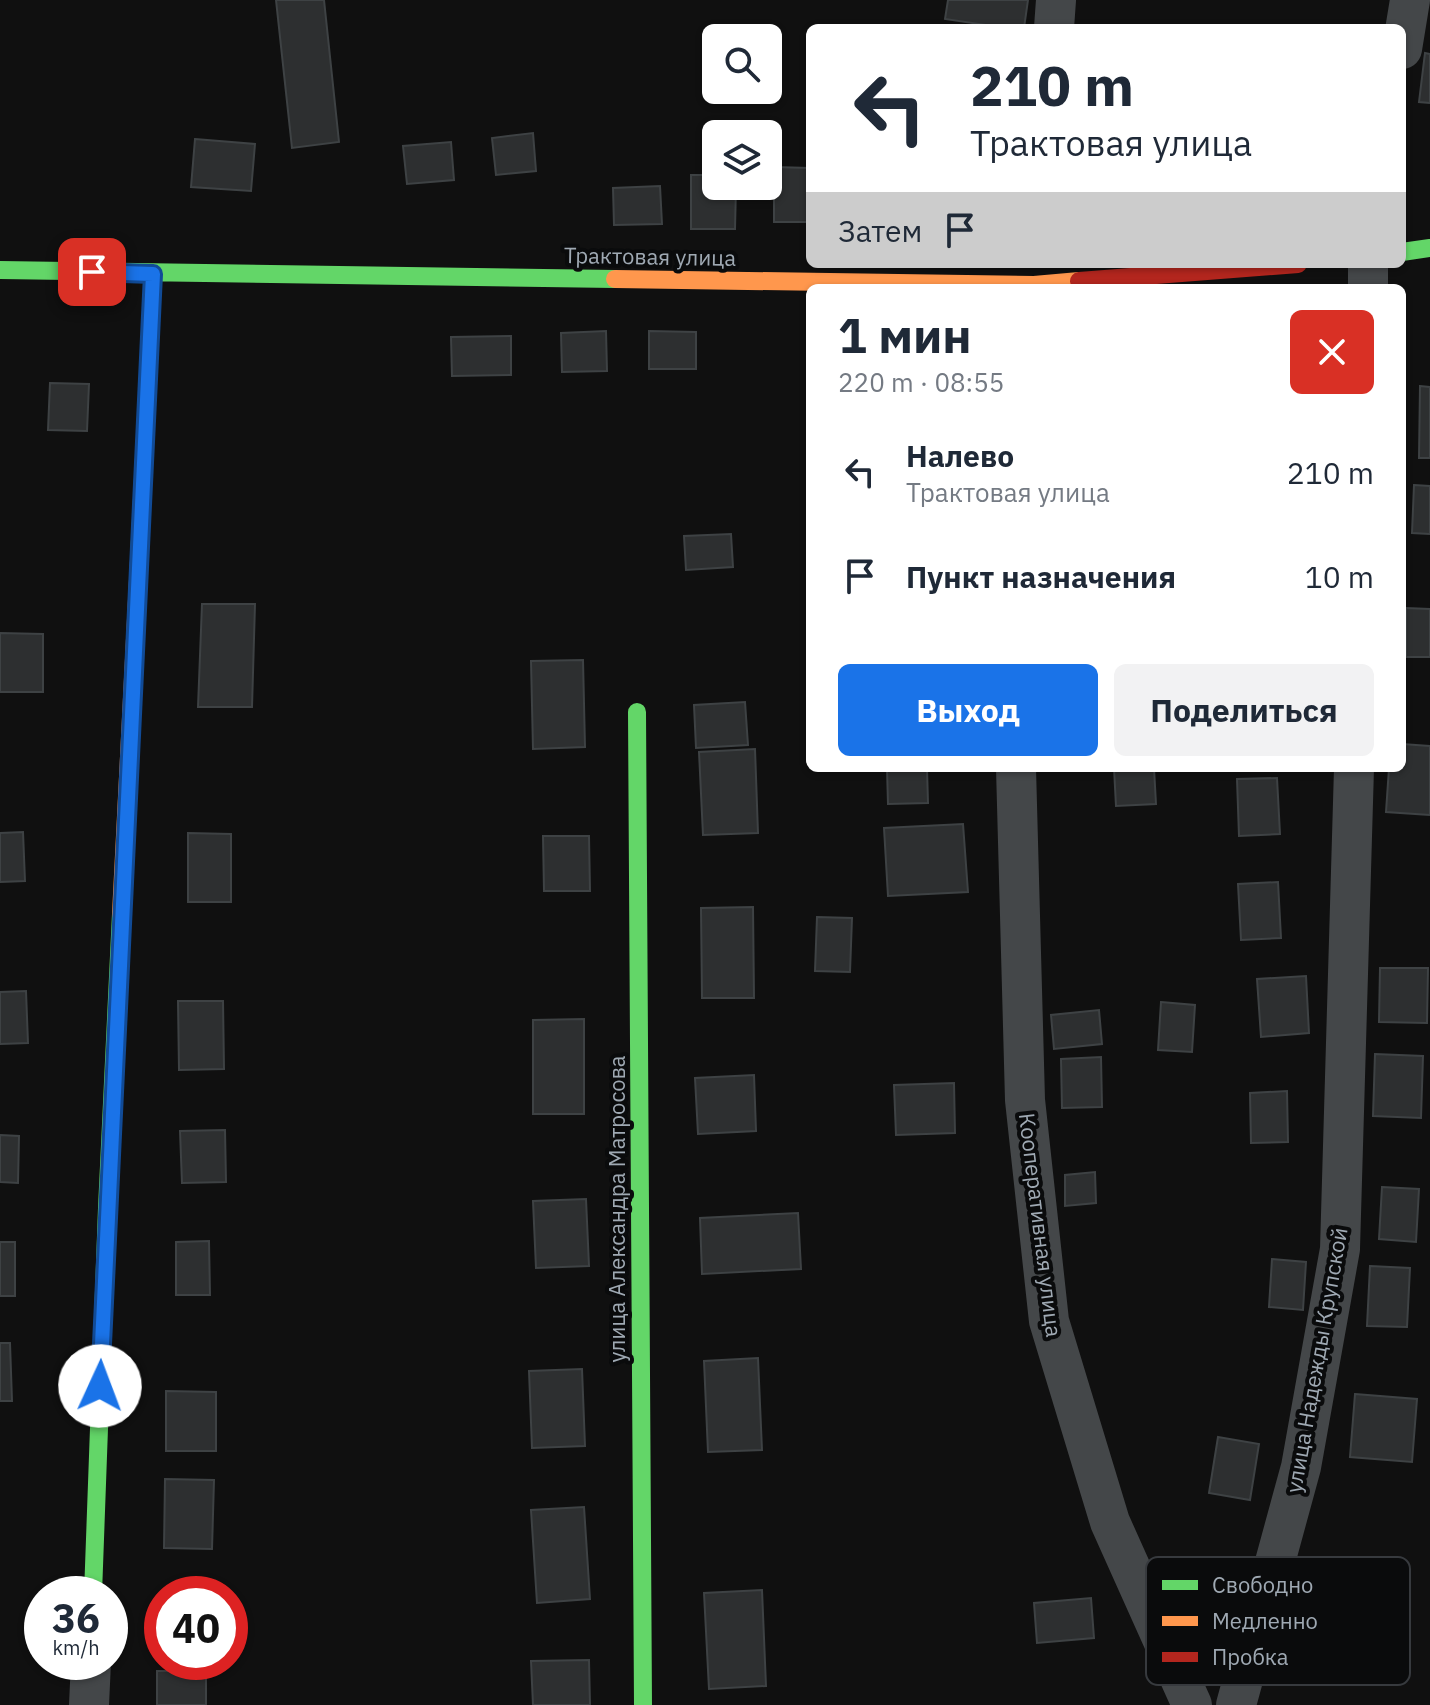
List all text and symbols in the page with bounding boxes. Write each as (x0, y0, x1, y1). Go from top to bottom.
map controls (702, 24, 782, 200)
button: search (702, 24, 782, 104)
text: 210 m (970, 49, 1134, 121)
icon: left (838, 56, 942, 160)
text: Трактовая улица (970, 119, 1252, 166)
button: layers (702, 120, 782, 200)
icon: arrive (938, 208, 982, 252)
text: Затем (838, 211, 922, 250)
pin (58, 238, 126, 306)
street label: Трактовая улица (564, 240, 737, 272)
icon: arrive (70, 250, 114, 294)
text: 1 мин (838, 304, 972, 366)
button: close (1290, 310, 1374, 394)
text: 220 m · 08:55 (838, 365, 1004, 399)
text: Налево (906, 436, 1014, 475)
icon: left (838, 450, 882, 494)
text: 210 m (1287, 453, 1374, 492)
text: Трактовая улица (906, 475, 1110, 509)
icon: arrive (838, 554, 882, 598)
text: Пункт назначения (906, 557, 1176, 596)
text: 10 m (1305, 557, 1374, 596)
button: Выход (838, 664, 1098, 756)
button: Поделиться (1114, 664, 1374, 756)
street label: улица Александра Матросова (602, 1055, 631, 1363)
street label: Кооперативная улица (1013, 1111, 1069, 1339)
street label: улица Надежды Крупской (1278, 1225, 1354, 1495)
position arrow (58, 1344, 142, 1428)
legend (1146, 1557, 1410, 1685)
text: Свободно (1212, 1570, 1313, 1599)
speed limit sign: 40 (144, 1576, 248, 1680)
text: 36 (52, 1592, 100, 1644)
text: Медленно (1212, 1606, 1318, 1635)
text: km/h (52, 1634, 100, 1661)
text: Пробка (1212, 1642, 1289, 1671)

